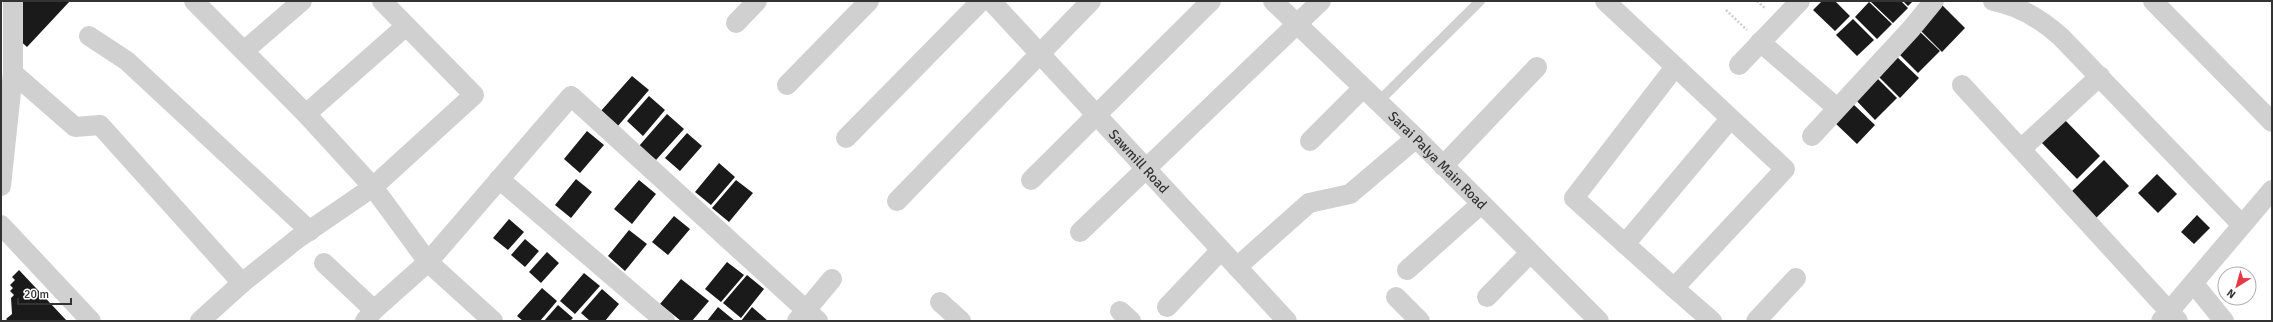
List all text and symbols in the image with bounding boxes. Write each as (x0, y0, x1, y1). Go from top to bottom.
street label: Sarai Palya Main Road (1384, 108, 1490, 213)
street label: Sawmill Road (1105, 126, 1172, 197)
north arrow (2217, 266, 2257, 306)
scale bar (18, 280, 71, 306)
text: N (2224, 286, 2238, 301)
text: 20 m (24, 287, 49, 302)

